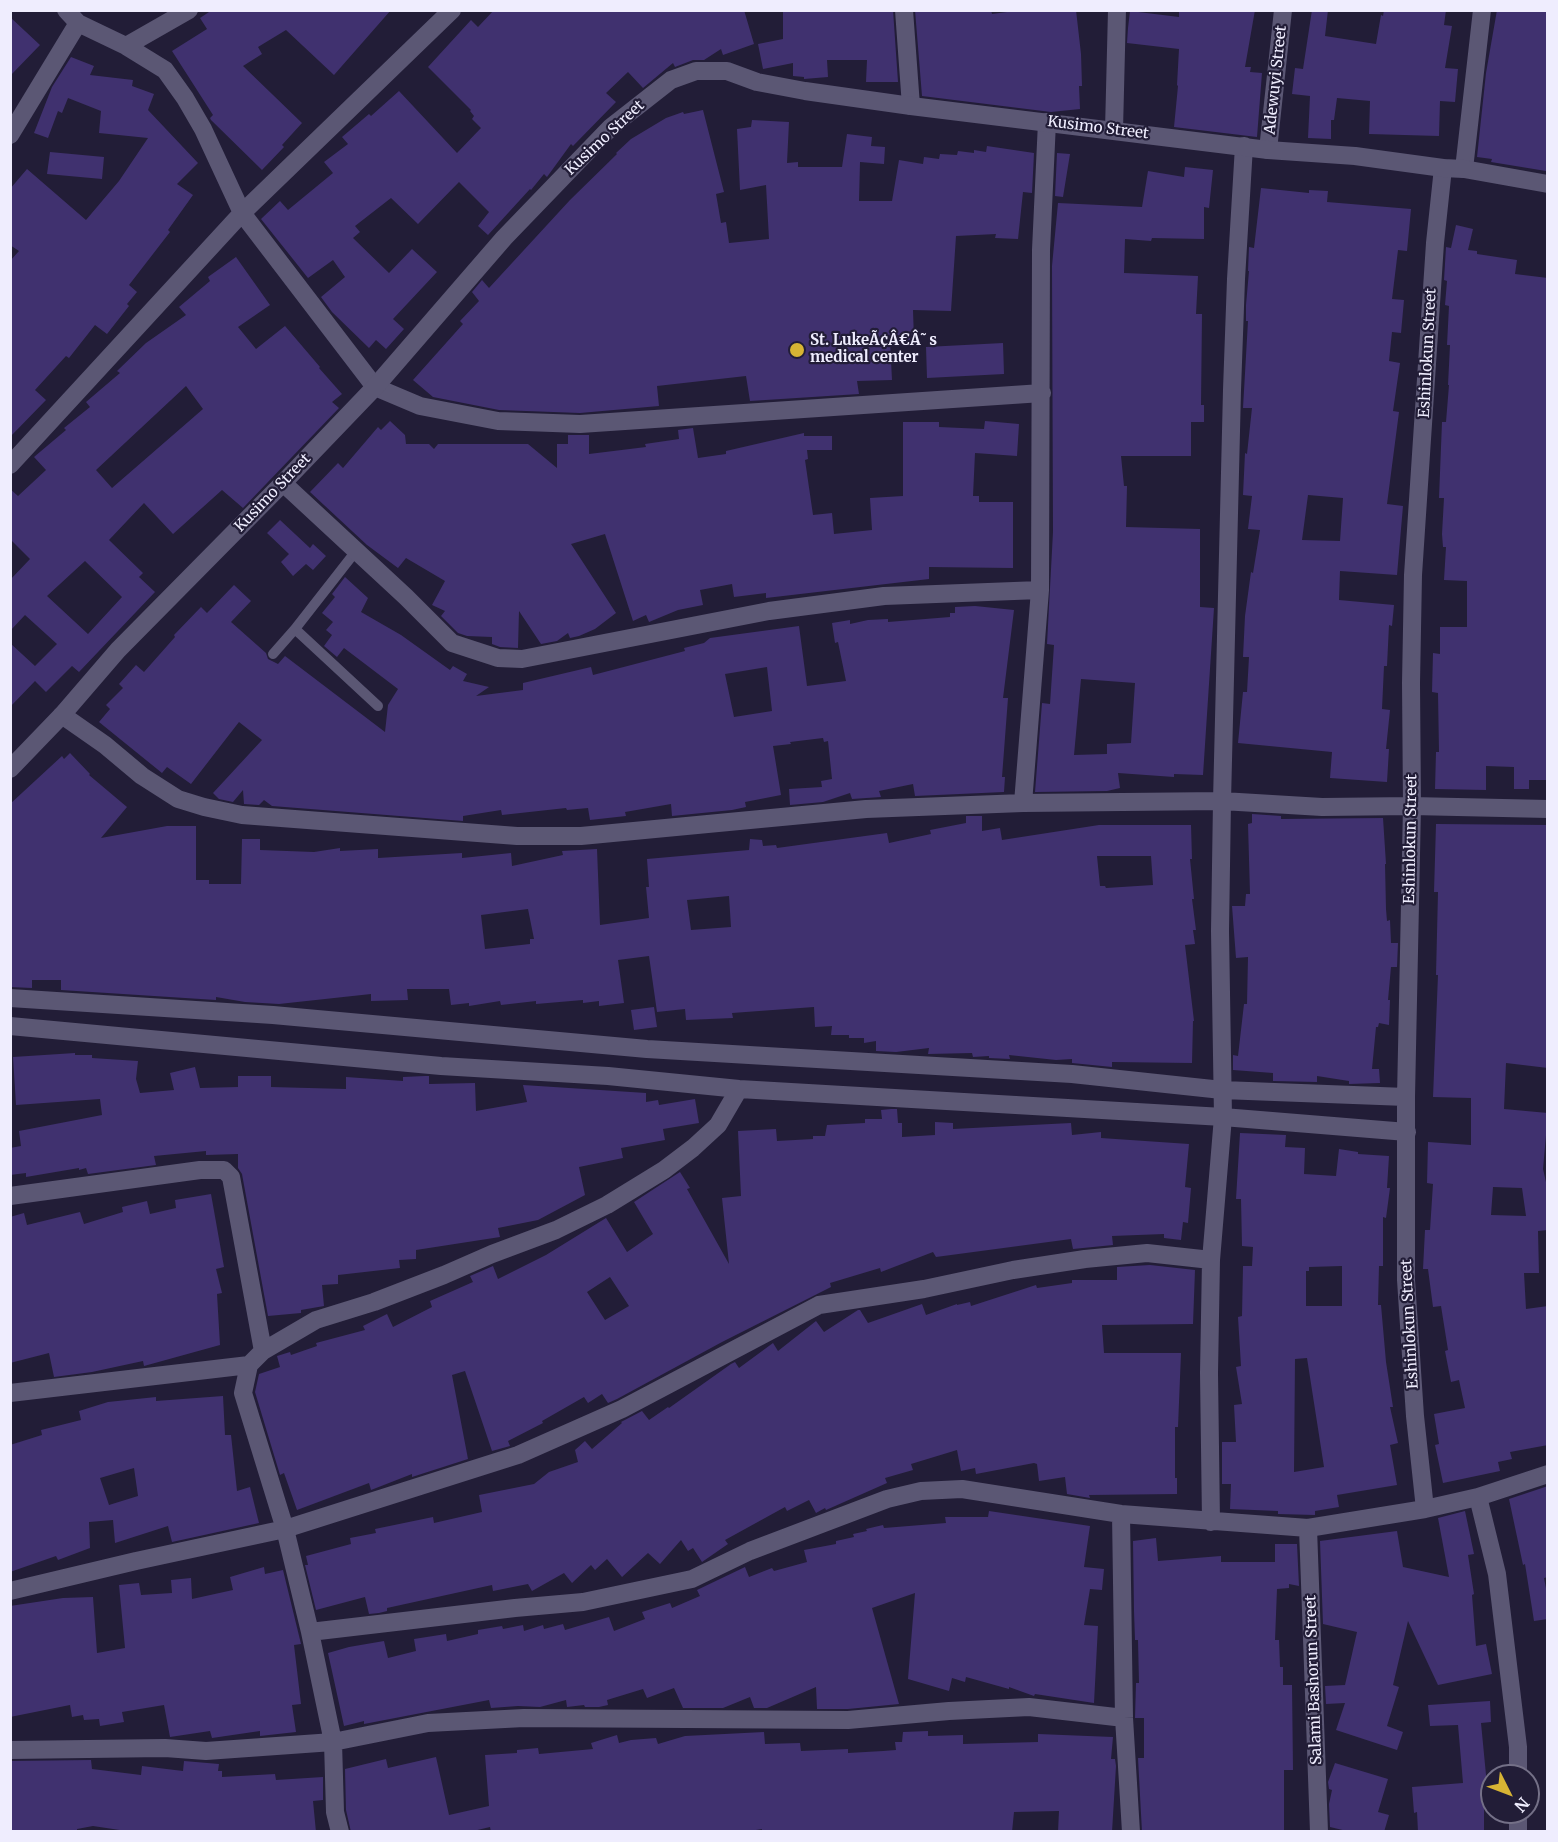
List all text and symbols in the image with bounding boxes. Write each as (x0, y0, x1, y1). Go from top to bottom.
street label: Adewuyi Street (1261, 24, 1291, 136)
street label: Kusimo Street (562, 97, 648, 179)
street label: Kusimo Street (1046, 113, 1150, 143)
street label: Eshinlokun Street (1416, 288, 1440, 418)
place label: St. LukeÃ¢Â€Â˜s medical center (810, 332, 937, 367)
marker: St. LukeÃ¢Â€Â˜s medical center (788, 341, 806, 359)
street label: Kusimo Street (231, 450, 315, 536)
street label: Eshinlokun Street (1401, 774, 1421, 904)
street label: Eshinlokun Street (1398, 1259, 1422, 1389)
street label: Salami Bashorun Street (1302, 1595, 1326, 1765)
north arrow (1480, 1764, 1540, 1824)
text: N (1510, 1793, 1534, 1816)

